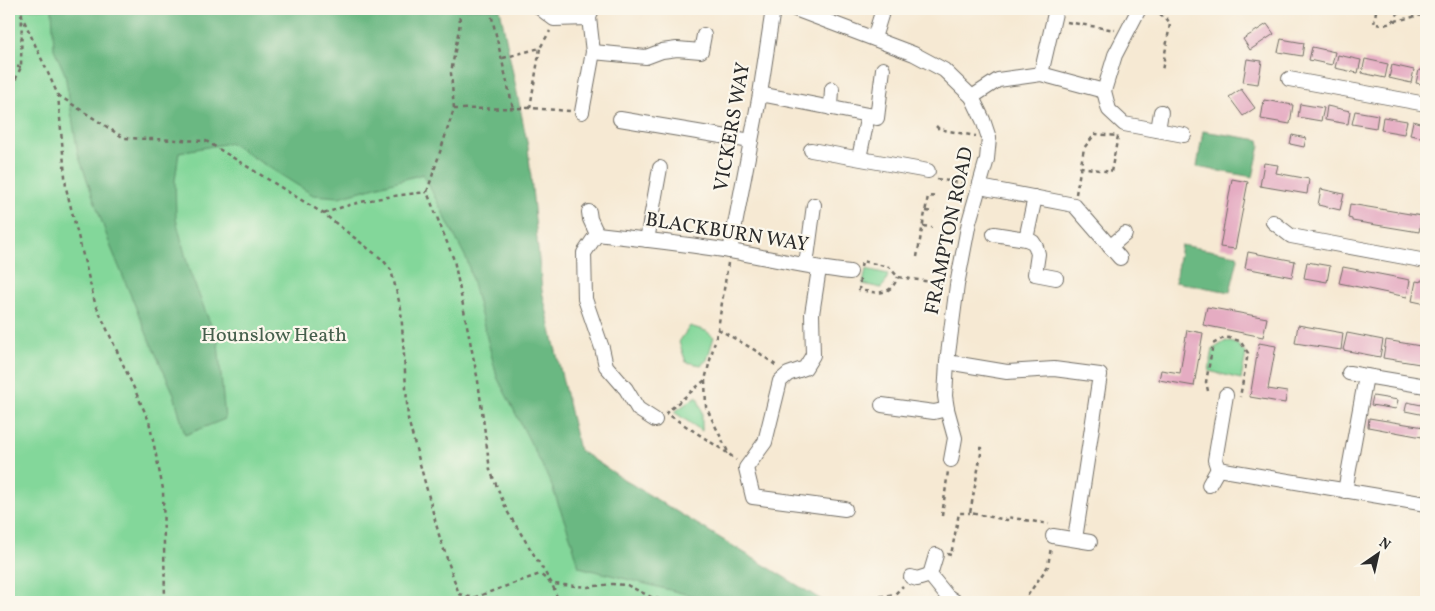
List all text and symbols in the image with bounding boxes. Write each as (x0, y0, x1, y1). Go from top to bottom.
street label: VICKERS WAY (708, 60, 758, 194)
street label: FRAMPTON ROAD (919, 145, 981, 317)
street label: BLACKBURN WAY (643, 206, 811, 260)
park label: Hounslow Heath (201, 322, 347, 350)
north arrow (1352, 528, 1402, 578)
text: N (1375, 534, 1394, 555)

